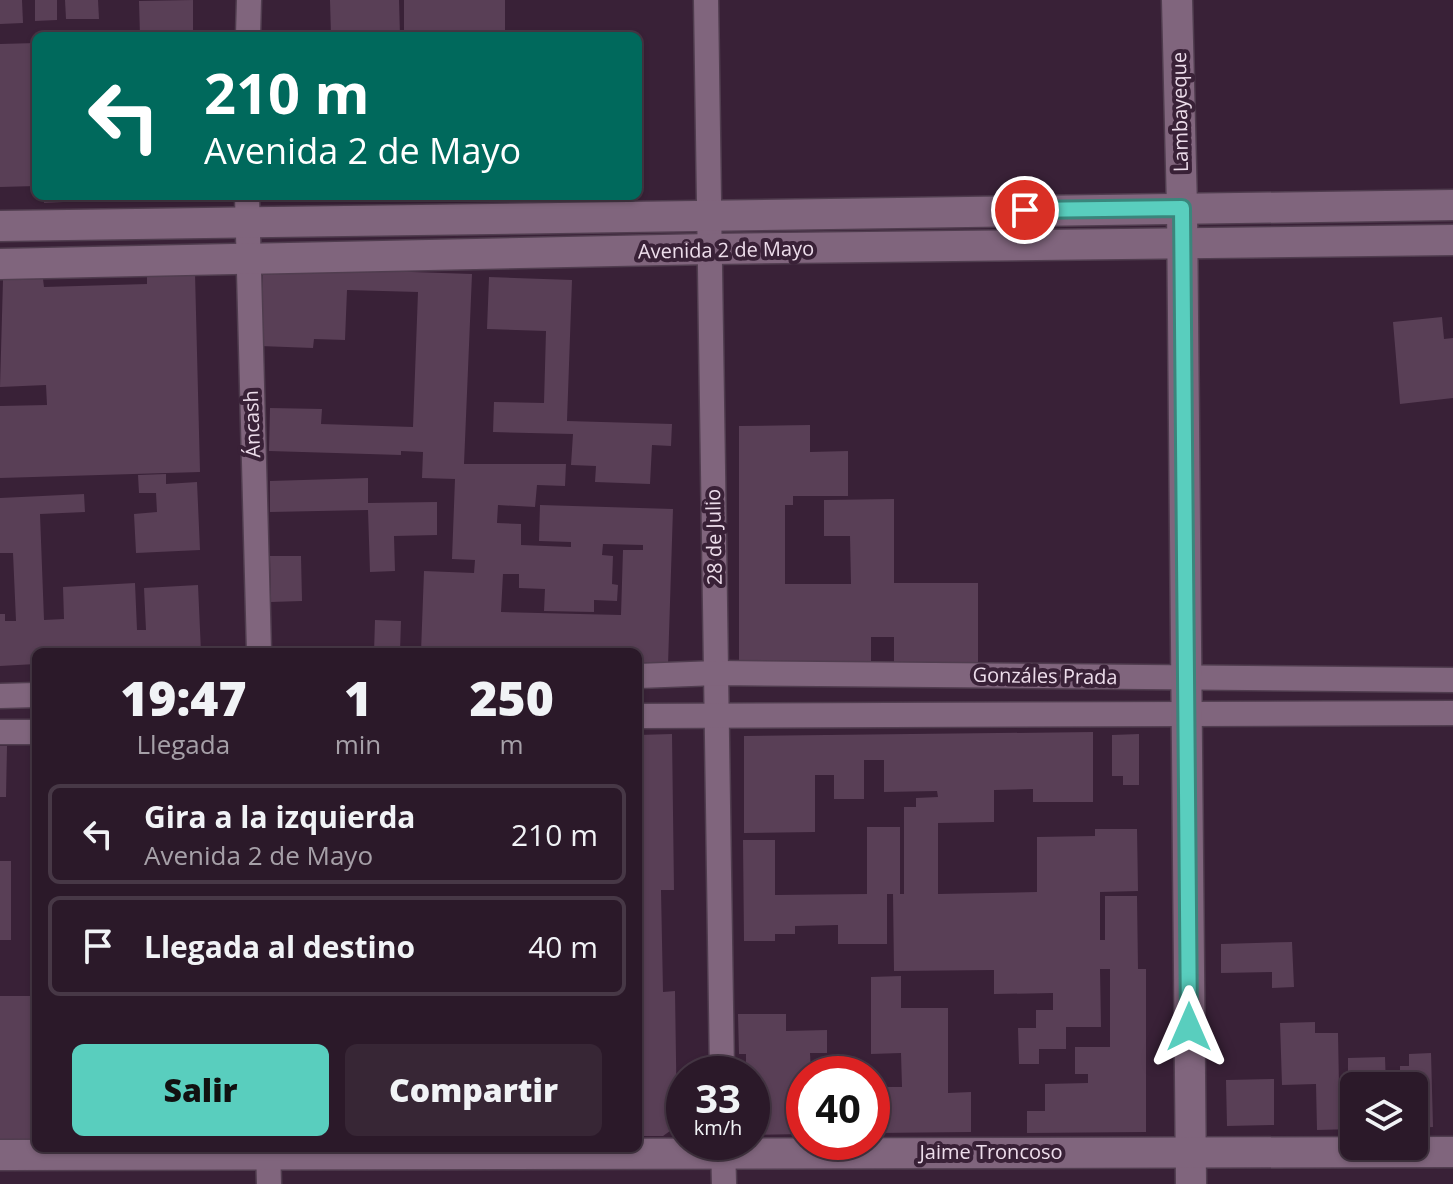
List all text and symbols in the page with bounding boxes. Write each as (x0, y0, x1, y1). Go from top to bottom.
street label: Lambayeque (1165, 52, 1194, 172)
text: 210 m (204, 54, 370, 130)
icon: left (72, 64, 176, 168)
text: Avenida 2 de Mayo (204, 126, 521, 175)
pin (991, 176, 1059, 244)
icon: arrive (1003, 188, 1047, 232)
street label: Avenida 2 de Mayo (638, 234, 814, 265)
street label: Áncash (237, 390, 266, 458)
street label: 28 de Julio (699, 489, 728, 585)
street label: Gonzáles Prada (972, 661, 1118, 690)
text: 19:47 (120, 665, 247, 730)
text: 1 (344, 665, 372, 730)
text: 250 (469, 665, 554, 730)
text: Llegada (137, 726, 230, 762)
text: min (335, 726, 381, 762)
text: m (500, 726, 524, 762)
text: Gira a la izquierda (144, 796, 416, 837)
icon: left (76, 812, 120, 856)
text: 210 m (511, 814, 598, 855)
text: Avenida 2 de Mayo (144, 837, 373, 873)
icon: arrive (76, 924, 120, 968)
text: Llegada al destino (144, 926, 415, 967)
text: 40 m (528, 926, 598, 967)
position arrow (1147, 985, 1231, 1069)
button: Salir (72, 1044, 329, 1136)
button: Compartir (345, 1044, 602, 1136)
speed limit sign: 40 (786, 1056, 890, 1160)
text: 33 (695, 1070, 741, 1125)
map controls (1340, 1072, 1428, 1160)
button: layers (1340, 1072, 1428, 1160)
text: km/h (694, 1114, 742, 1141)
street label: Jaime Troncoso (917, 1138, 1063, 1165)

